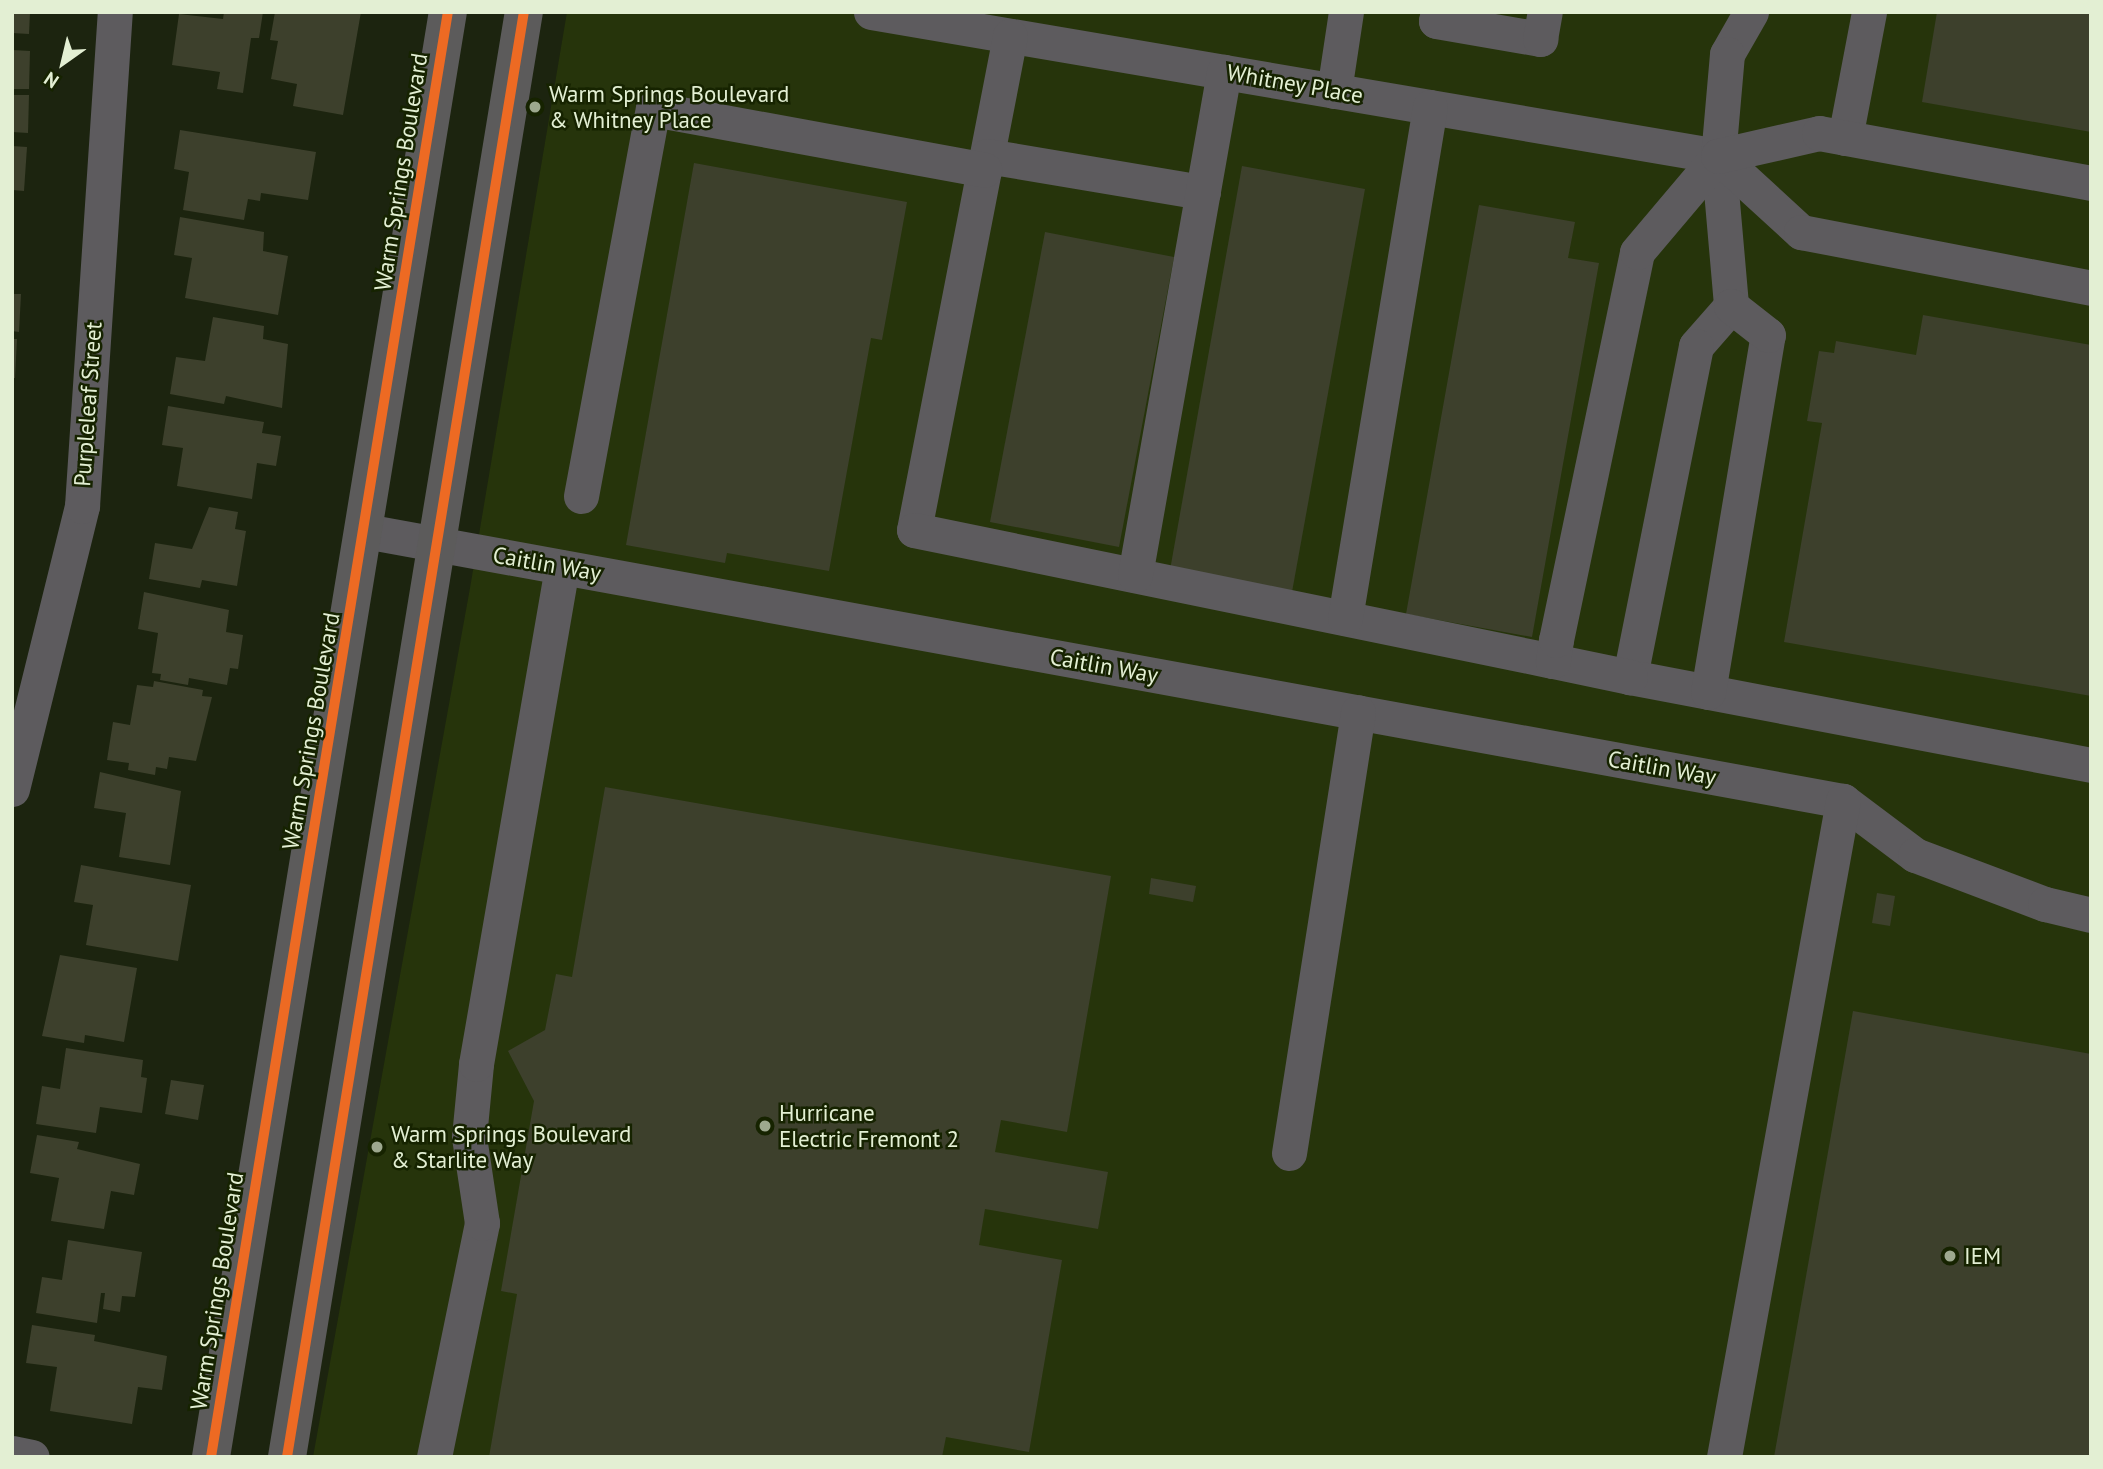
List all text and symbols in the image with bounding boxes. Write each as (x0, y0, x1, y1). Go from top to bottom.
north arrow (28, 28, 98, 98)
street label: Warm Springs Boulevard (369, 51, 433, 293)
street label: Whitney Place (1224, 58, 1366, 110)
text: N (39, 67, 63, 94)
place label: Warm Springs Boulevard & Whitney Place (549, 80, 789, 134)
marker: Warm Springs Boulevard & Whitney Place (527, 99, 543, 115)
street label: Purpleleaf Street (68, 321, 108, 487)
street label: Caitlin Way (490, 541, 604, 587)
street label: Warm Springs Boulevard (277, 610, 345, 852)
street label: Caitlin Way (1047, 643, 1161, 689)
street label: Caitlin Way (1605, 745, 1719, 791)
place label: Hurricane Electric Fremont 2 (779, 1099, 960, 1153)
marker: Hurricane Electric Fremont 2 (757, 1118, 773, 1134)
place label: Warm Springs Boulevard & Starlite Way (391, 1120, 631, 1174)
marker: Warm Springs Boulevard & Starlite Way (369, 1139, 385, 1155)
street label: Warm Springs Boulevard (185, 1170, 249, 1412)
place label: IEM (1964, 1242, 2001, 1270)
marker: IEM (1942, 1248, 1958, 1264)

